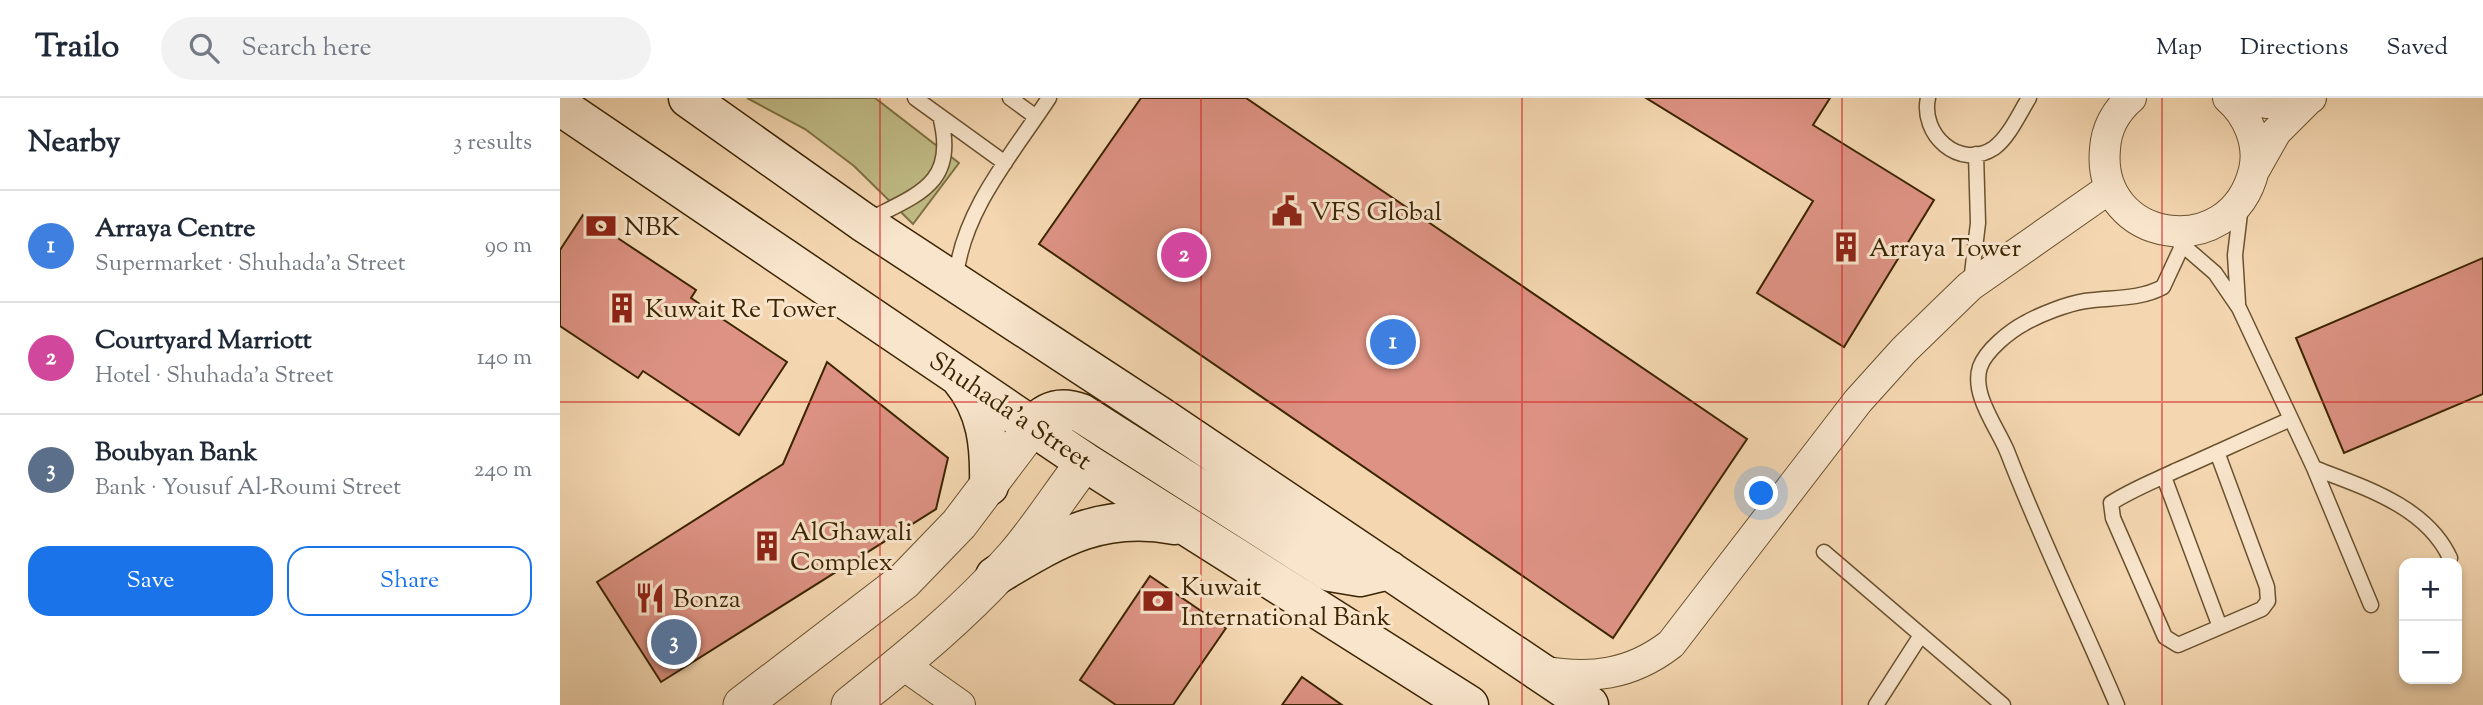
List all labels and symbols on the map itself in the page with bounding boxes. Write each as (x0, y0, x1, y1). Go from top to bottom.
public building icon: VFS Global (1270, 194, 1304, 228)
place label: VFS Global (1310, 195, 1442, 232)
bank icon: NBK (584, 209, 618, 243)
place label: NBK (624, 210, 680, 247)
pin: 2 (1161, 229, 1207, 281)
building icon: Arraya Tower (1829, 230, 1863, 264)
place label: Arraya Tower (1869, 231, 2021, 268)
building icon: Kuwait Re Tower (605, 291, 639, 325)
place label: Kuwait Re Tower (645, 292, 837, 329)
pin: 1 (1370, 316, 1416, 368)
street label: Shuhada'a Street (921, 344, 1099, 480)
your location (1744, 476, 1778, 510)
place label: AlGhawali Complex (790, 515, 912, 582)
building icon: AlGhawali Complex (750, 529, 784, 563)
place label: Kuwait International Bank (1181, 570, 1391, 637)
restaurant icon: Bonza (633, 581, 667, 615)
place label: Bonza (673, 582, 741, 619)
bank icon: Kuwait International Bank (1141, 584, 1175, 618)
pin: 3 (651, 616, 697, 668)

